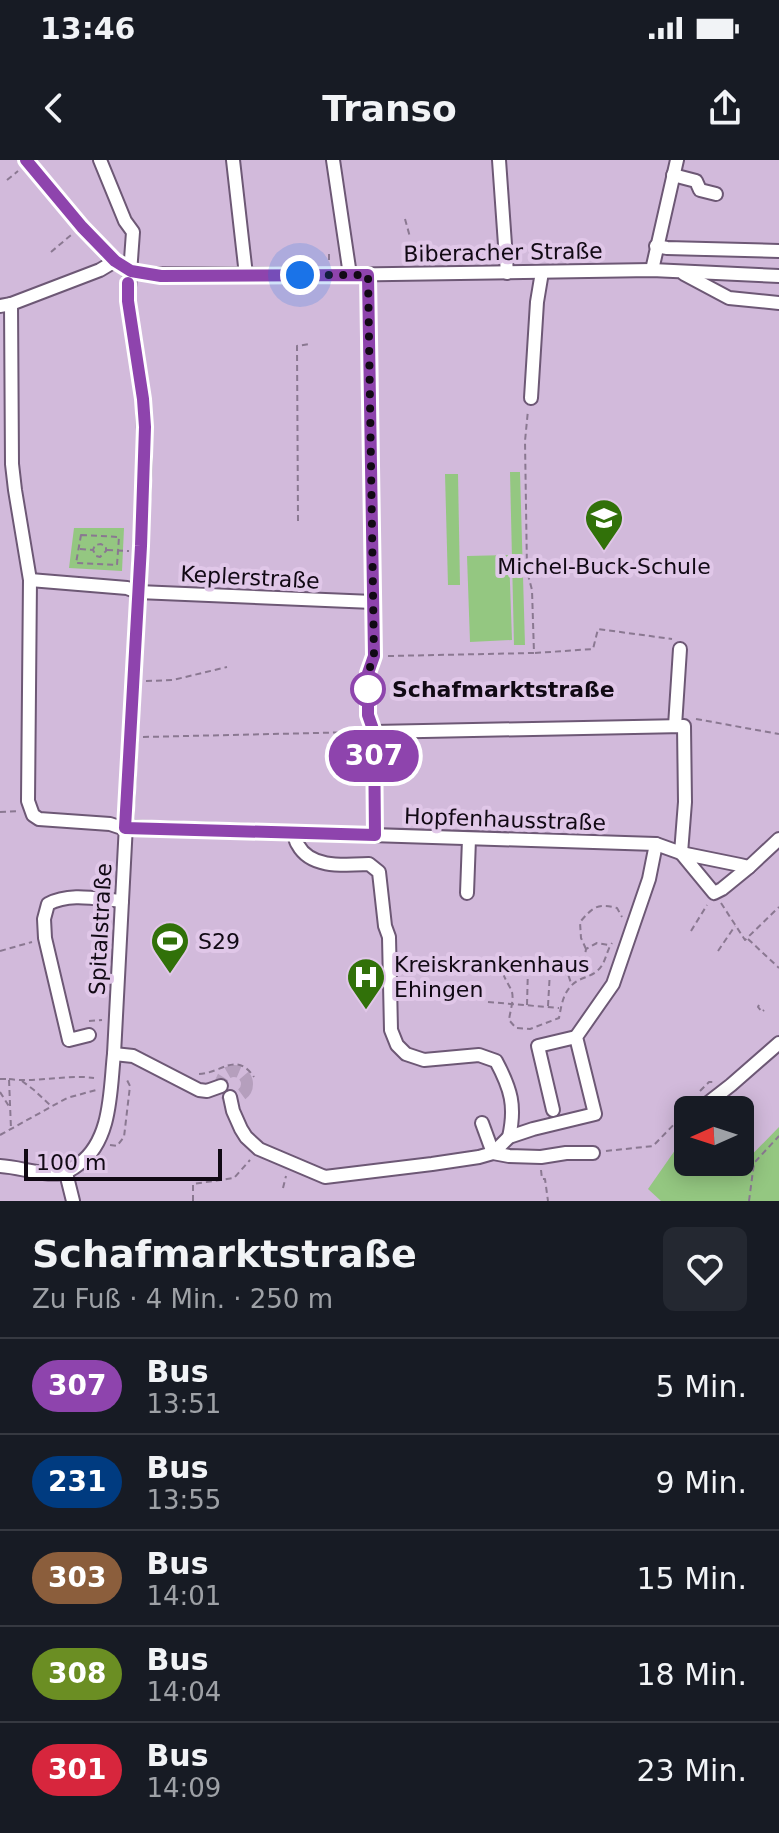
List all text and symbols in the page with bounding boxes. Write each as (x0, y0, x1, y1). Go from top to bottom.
text: 13:46 (40, 11, 136, 46)
icon: back (32, 86, 76, 130)
icon: share (703, 86, 747, 130)
text: Transo (322, 88, 457, 129)
street label: Biberacher Straße (403, 238, 603, 267)
your location (280, 255, 320, 295)
school or university icon: Michel-Buck-Schule (583, 497, 625, 552)
place label: Michel-Buck-Schule (497, 554, 711, 579)
street label: Keplerstraße (180, 561, 320, 594)
marker: Schafmarktstraße (351, 672, 385, 706)
place label: Schafmarktstraße (392, 677, 615, 702)
line badge: 307 (328, 730, 420, 782)
text: 307 (345, 739, 403, 772)
street label: Hopfenhausstraße (404, 803, 606, 836)
street label: Spitalstraße (85, 862, 116, 996)
sports icon: S29 (149, 920, 191, 975)
place label: S29 (198, 929, 240, 954)
place label: Kreiskrankenhaus Ehingen (394, 952, 590, 1002)
hospital icon: Kreiskrankenhaus Ehingen (345, 956, 387, 1011)
north arrow (674, 1096, 754, 1176)
map controls (674, 1096, 754, 1176)
scale bar (24, 1145, 222, 1181)
text: 100 m (36, 1150, 106, 1175)
button: heart (663, 1227, 747, 1311)
text: Schafmarktstraße (32, 1232, 417, 1276)
text: Zu Fuß · 4 Min. · 250 m (32, 1284, 333, 1314)
text: Bus (146, 1354, 209, 1389)
text: 307 (48, 1369, 106, 1402)
text: 5 Min. (656, 1369, 747, 1404)
text: 13:51 (146, 1389, 221, 1419)
text: Bus (146, 1450, 209, 1485)
text: 231 (48, 1465, 106, 1498)
text: 9 Min. (656, 1465, 747, 1500)
text: 13:55 (146, 1485, 221, 1515)
text: Bus (146, 1546, 209, 1581)
text: 303 (48, 1561, 106, 1594)
text: 15 Min. (637, 1561, 747, 1596)
text: 14:01 (146, 1581, 221, 1611)
text: Bus (146, 1642, 209, 1677)
text: 308 (48, 1657, 106, 1690)
text: 18 Min. (637, 1657, 747, 1692)
text: 14:04 (146, 1677, 221, 1707)
text: Bus (146, 1738, 209, 1773)
text: 301 (48, 1753, 106, 1786)
text: 23 Min. (637, 1753, 747, 1788)
text: 14:09 (146, 1773, 221, 1803)

